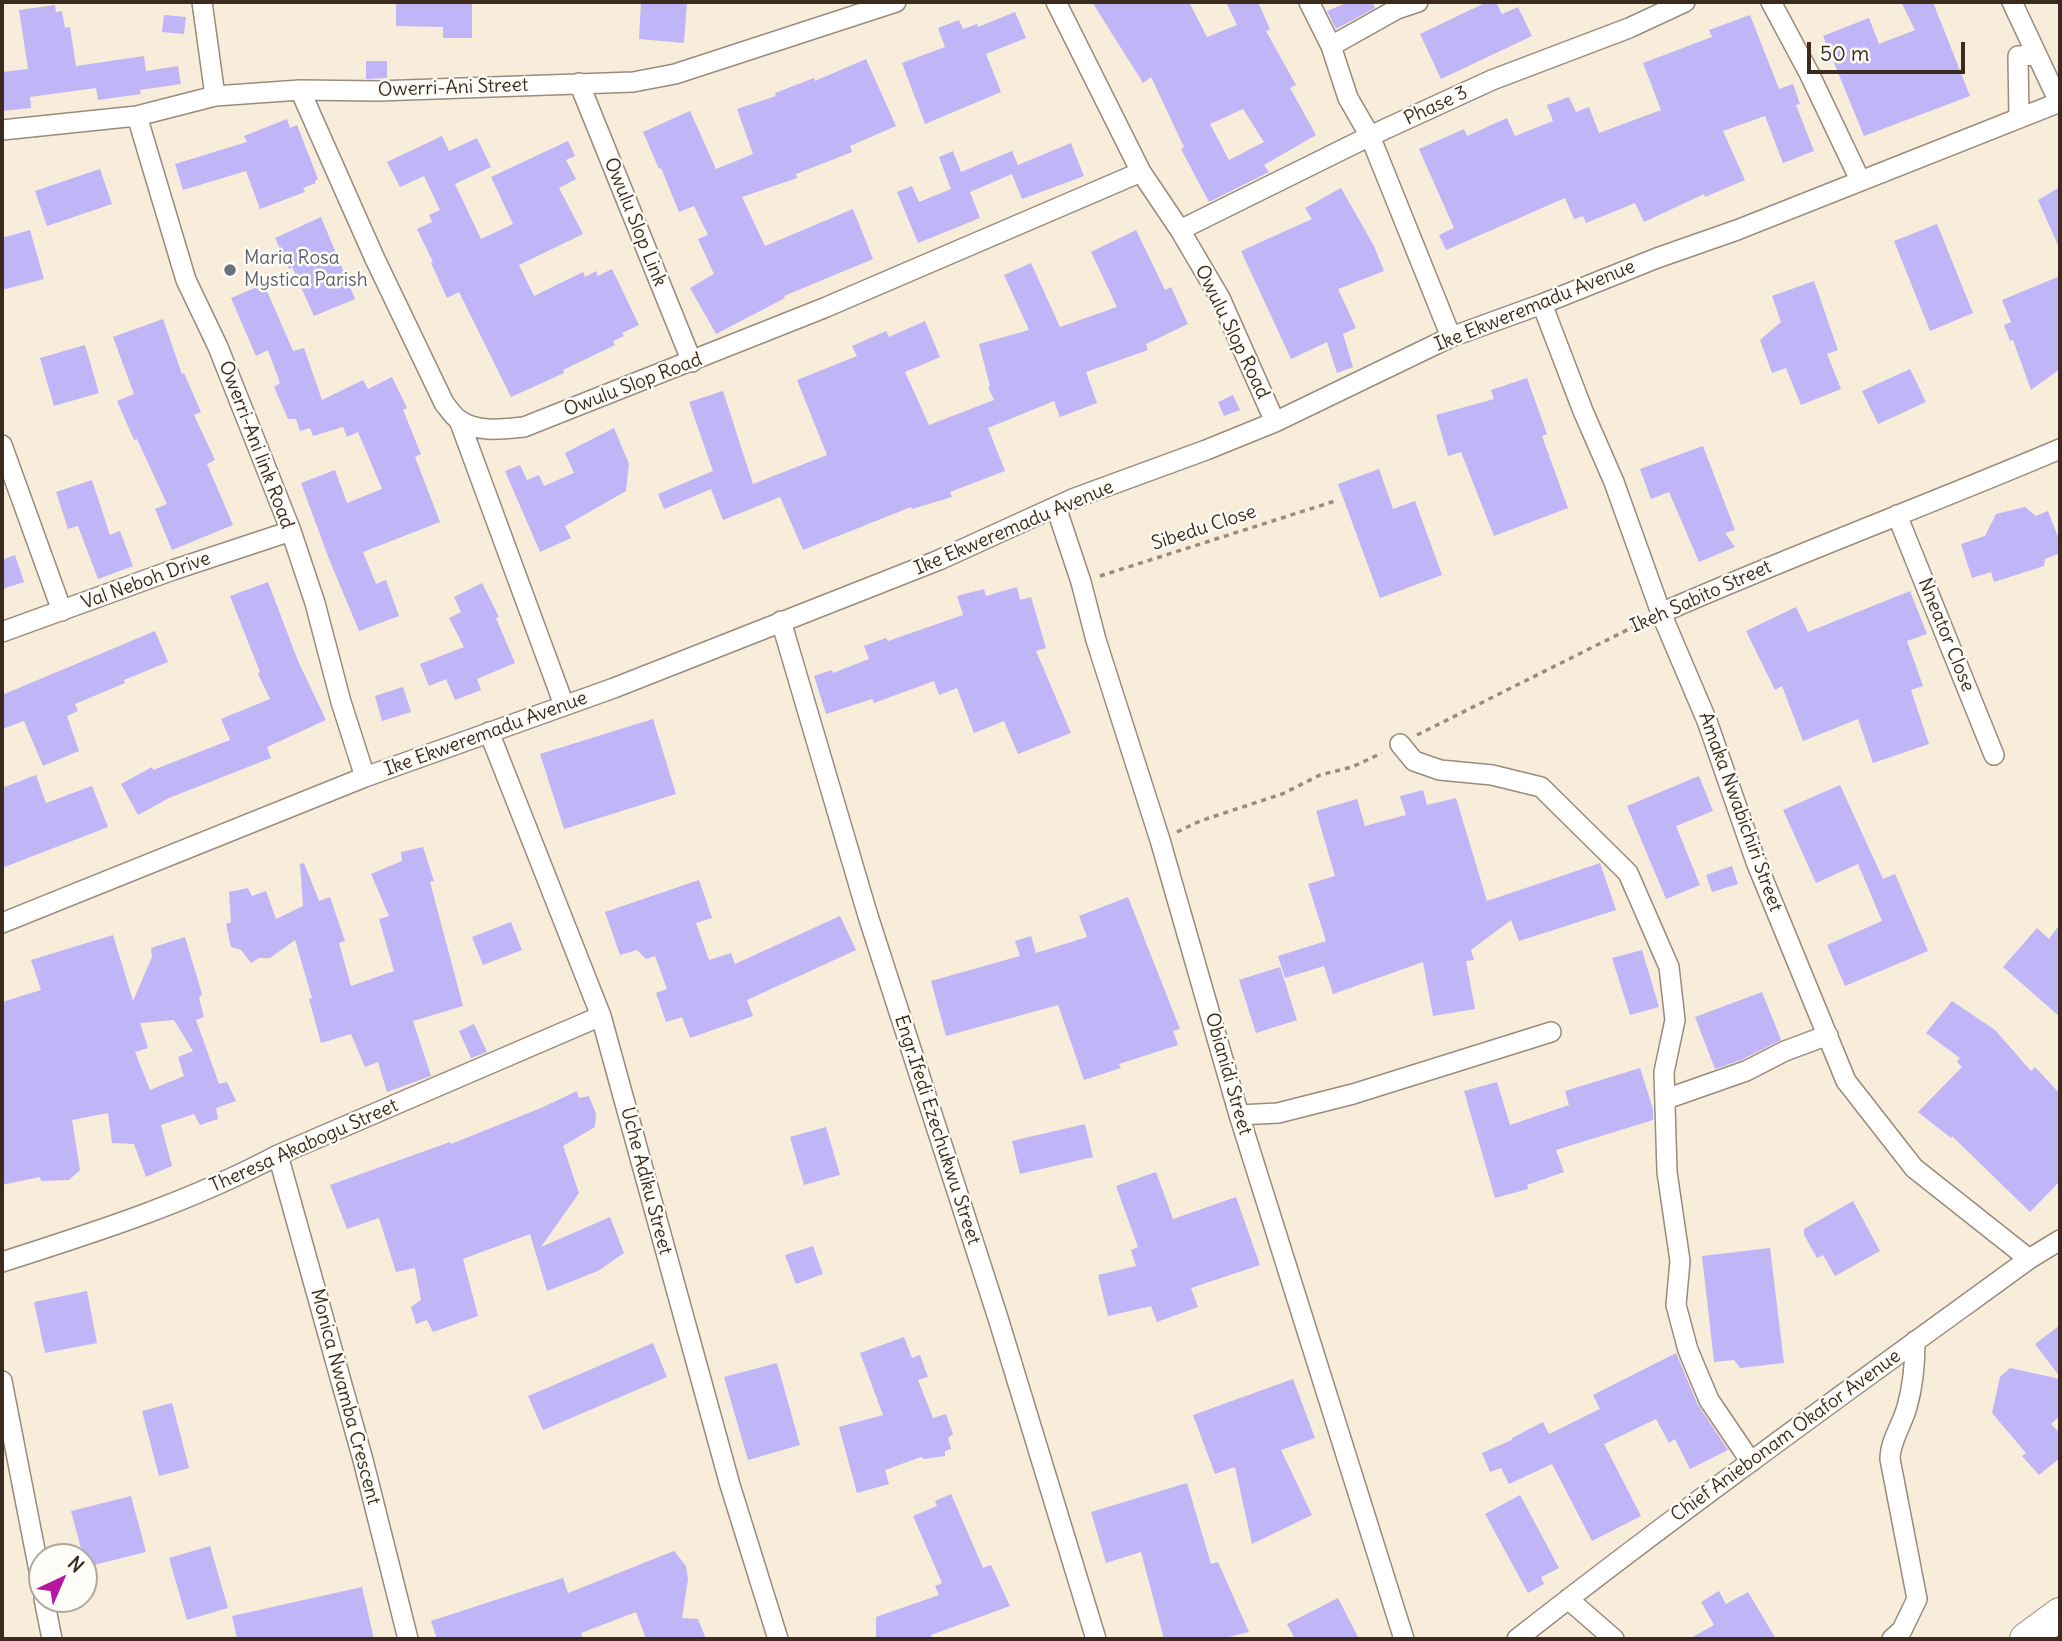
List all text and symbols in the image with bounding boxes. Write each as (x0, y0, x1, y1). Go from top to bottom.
scale bar (1810, 28, 1968, 72)
text: 50 m (1820, 40, 1869, 67)
street label: Owerri-Ani Street (377, 74, 529, 102)
street label: Phase 3 (1401, 81, 1471, 131)
street label: Owulu Slop Link (599, 154, 671, 290)
place label: Maria Rosa Mystica Parish (244, 248, 368, 292)
street label: Ike Ekweremadu Avenue (1432, 255, 1638, 357)
street label: Owulu Slop Road (1190, 261, 1274, 403)
marker: Maria Rosa Mystica Parish (222, 262, 238, 278)
street label: Owulu Slop Road (561, 348, 705, 422)
street label: Owerri-Ani link Road (213, 358, 299, 532)
street label: Ike Ekweremadu Avenue (911, 476, 1117, 580)
street label: Sibedu Close (1149, 500, 1259, 556)
street label: Val Neboh Drive (78, 547, 214, 615)
street label: Ikeh Sabito Street (1627, 556, 1775, 638)
street label: Nneator Close (1913, 575, 1979, 695)
street label: Ike Ekweremadu Avenue (382, 687, 590, 781)
street label: Amaka Nwabichiri Street (1693, 709, 1787, 915)
street label: Obianidi Street (1200, 1010, 1256, 1138)
street label: Engr.Ifedi Ezechukwu Street (889, 1012, 985, 1248)
street label: Theresa Akabogu Street (207, 1094, 401, 1198)
street label: Uche Adiku Street (615, 1105, 677, 1257)
street label: Monica Nwamba Crescent (305, 1287, 385, 1507)
street label: Chief Aniebonam Okafor Avenue (1667, 1345, 1905, 1527)
north arrow (28, 1543, 98, 1613)
text: N (63, 1551, 89, 1578)

